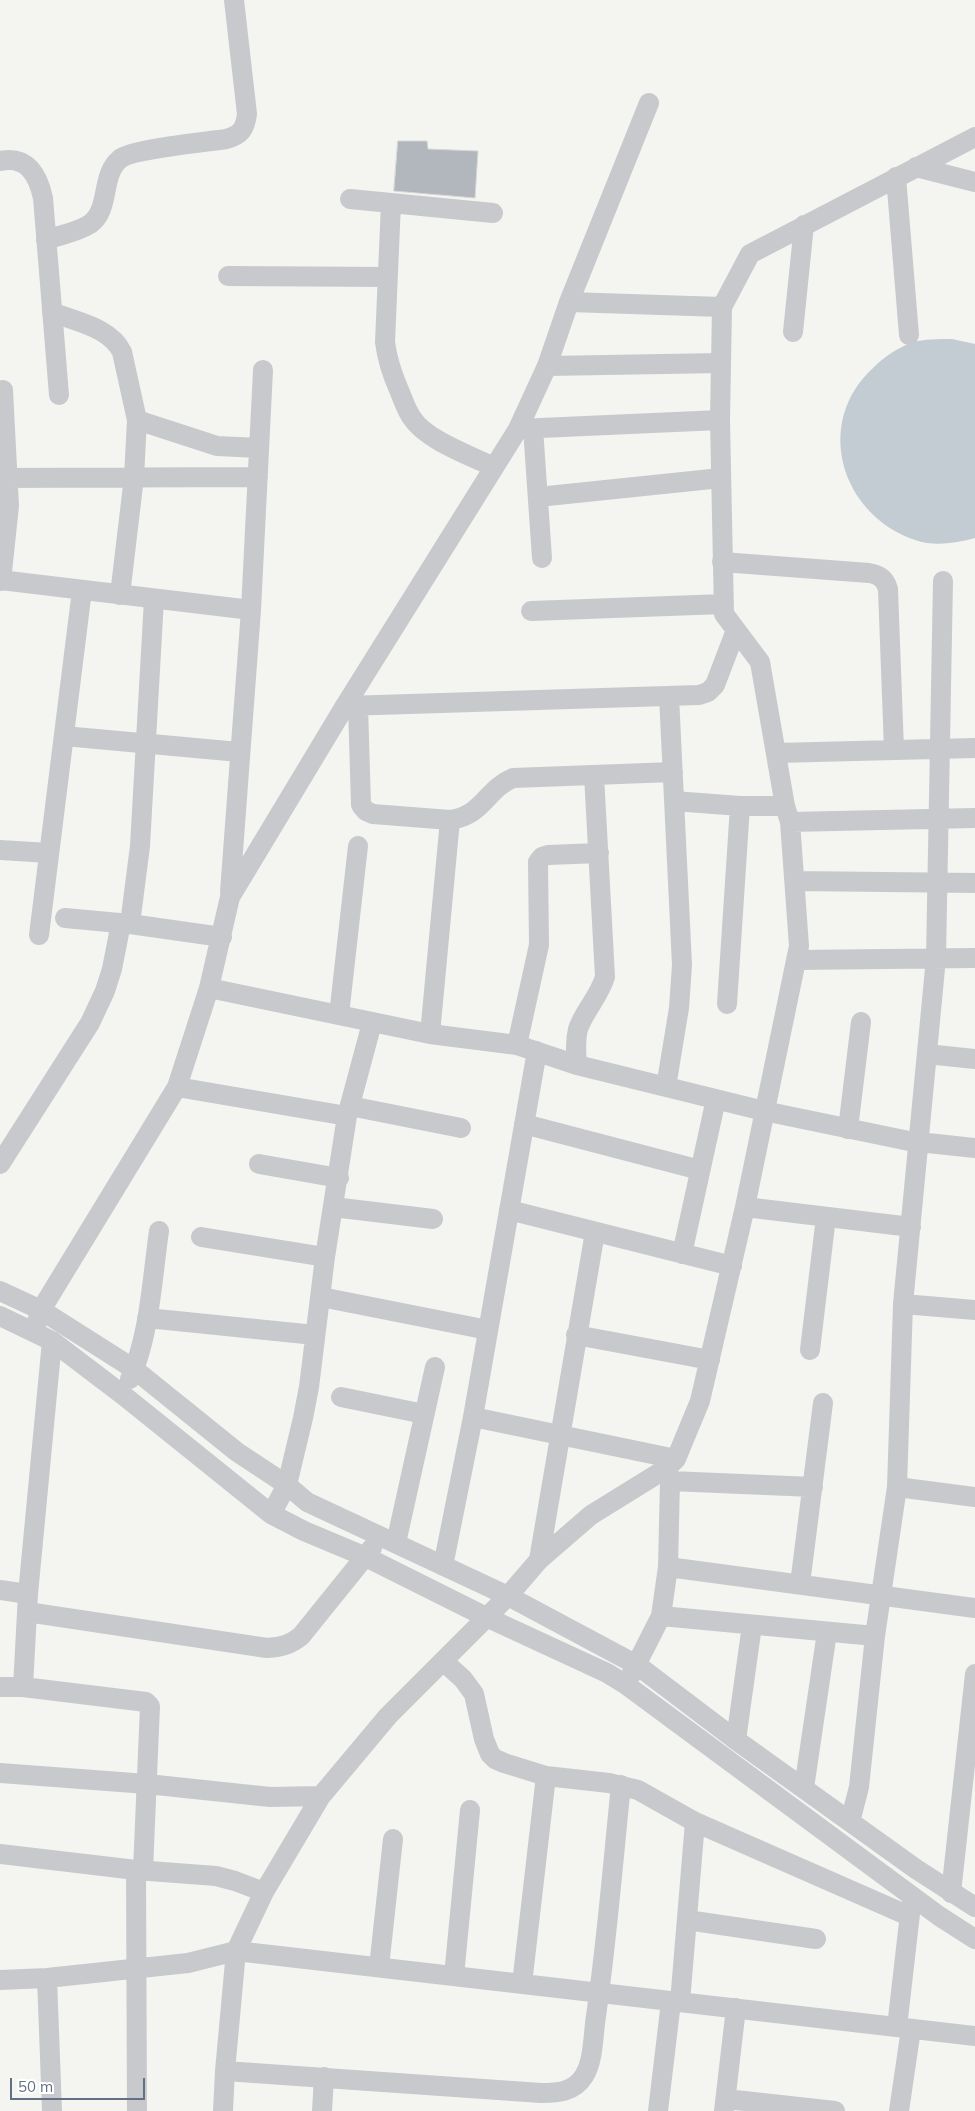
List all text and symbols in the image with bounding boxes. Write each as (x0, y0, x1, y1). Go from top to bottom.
scale bar (12, 2068, 148, 2100)
text: 50 m (18, 2077, 53, 2096)

